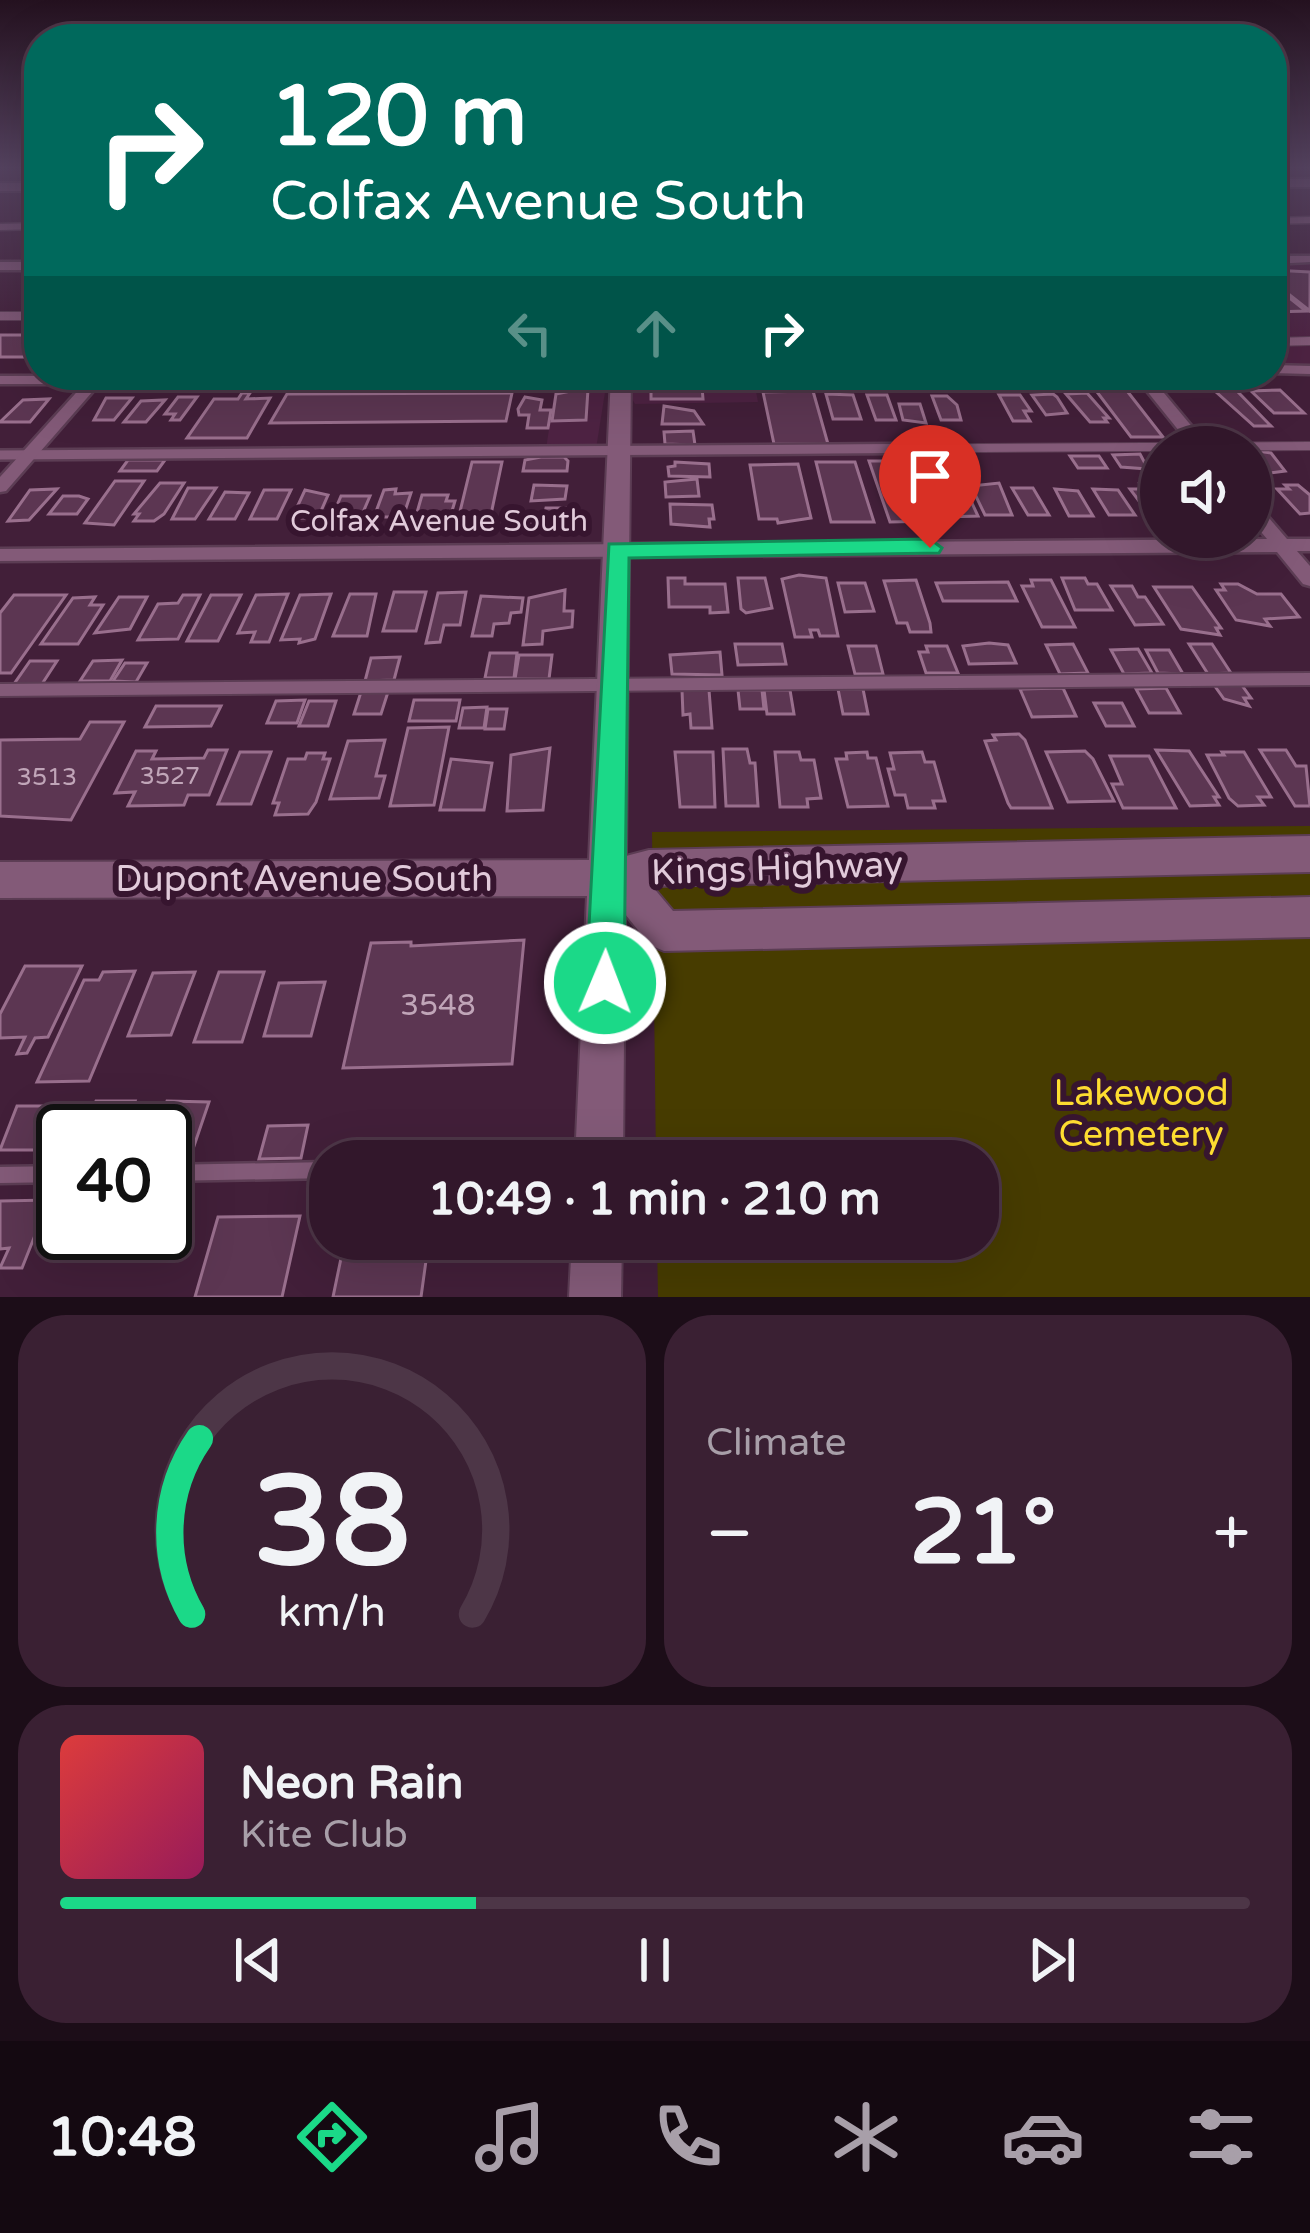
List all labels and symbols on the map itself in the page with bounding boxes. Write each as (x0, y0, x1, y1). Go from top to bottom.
pin (879, 425, 981, 548)
street label: Colfax Avenue South (290, 503, 588, 540)
house number: 3527 (140, 762, 200, 791)
house number: 3513 (17, 763, 77, 792)
street label: Kings Highway (650, 843, 904, 894)
street label: Dupont Avenue South (115, 858, 493, 901)
position arrow (542, 920, 668, 1046)
house number: 3548 (400, 987, 476, 1024)
park label: Lakewood Cemetery (1053, 1072, 1229, 1156)
speed limit sign: 40 (36, 1104, 192, 1260)

